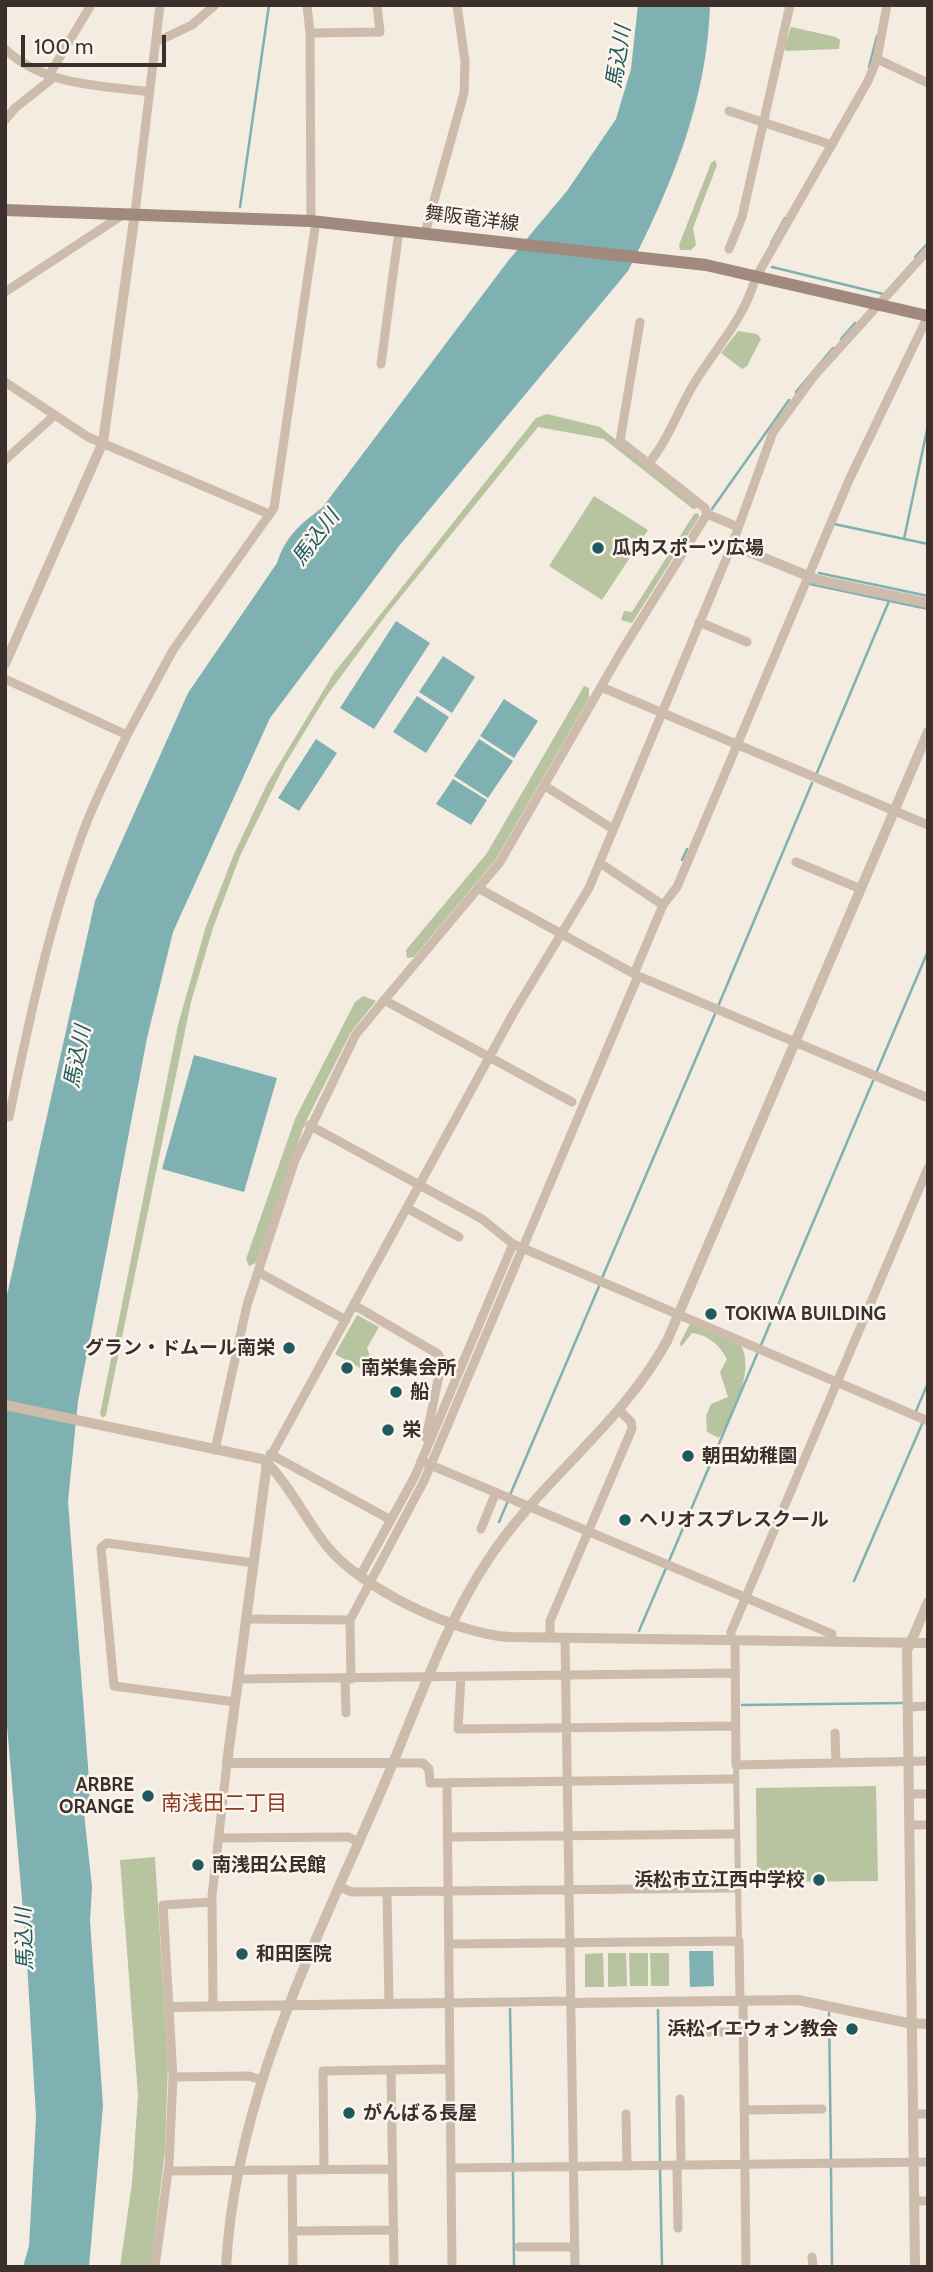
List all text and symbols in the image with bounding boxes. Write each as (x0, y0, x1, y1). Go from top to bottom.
scale bar (24, 21, 170, 65)
water label: 馬込川 (602, 24, 636, 90)
text: 100 m (34, 34, 93, 59)
street label: 舞阪竜洋線 (423, 202, 521, 236)
water label: 馬込川 (287, 505, 345, 571)
place label: 瓜内スポーツ広場 (612, 537, 764, 559)
marker: 瓜内スポーツ広場 (590, 540, 606, 556)
water label: 馬込川 (60, 1024, 96, 1090)
place label: TOKIWA BUILDING (725, 1303, 886, 1325)
marker: TOKIWA BUILDING (703, 1306, 719, 1322)
place label: グラン・ドムール南栄 (85, 1337, 275, 1359)
marker: グラン・ドムール南栄 (281, 1340, 297, 1356)
place label: 南栄集会所 (361, 1357, 456, 1379)
marker: 南栄集会所 (339, 1360, 355, 1376)
place label: 船 (410, 1381, 429, 1403)
marker: 船 (388, 1384, 404, 1400)
place label: 栄 (402, 1419, 421, 1441)
marker: 栄 (380, 1422, 396, 1438)
place label: 朝田幼稚園 (702, 1445, 797, 1467)
marker: 朝田幼稚園 (680, 1448, 696, 1464)
place label: ヘリオスプレスクール (639, 1509, 829, 1531)
marker: ヘリオスプレスクール (617, 1512, 633, 1528)
place label: ARBRE ORANGE (59, 1774, 134, 1818)
marker: ARBRE ORANGE (140, 1788, 156, 1804)
district label: 南浅田二丁目 (161, 1791, 287, 1817)
place label: 南浅田公民館 (212, 1854, 326, 1876)
marker: 南浅田公民館 (190, 1857, 206, 1873)
place label: 浜松市立江西中学校 (634, 1869, 805, 1891)
marker: 浜松市立江西中学校 (811, 1872, 827, 1888)
water label: 馬込川 (11, 1907, 39, 1971)
place label: 和田医院 (256, 1943, 332, 1965)
marker: 和田医院 (234, 1946, 250, 1962)
place label: 浜松イエウォン教会 (667, 2018, 838, 2040)
marker: 浜松イエウォン教会 (844, 2021, 860, 2037)
place label: がんばる長屋 (363, 2102, 477, 2124)
marker: がんばる長屋 (341, 2105, 357, 2121)

